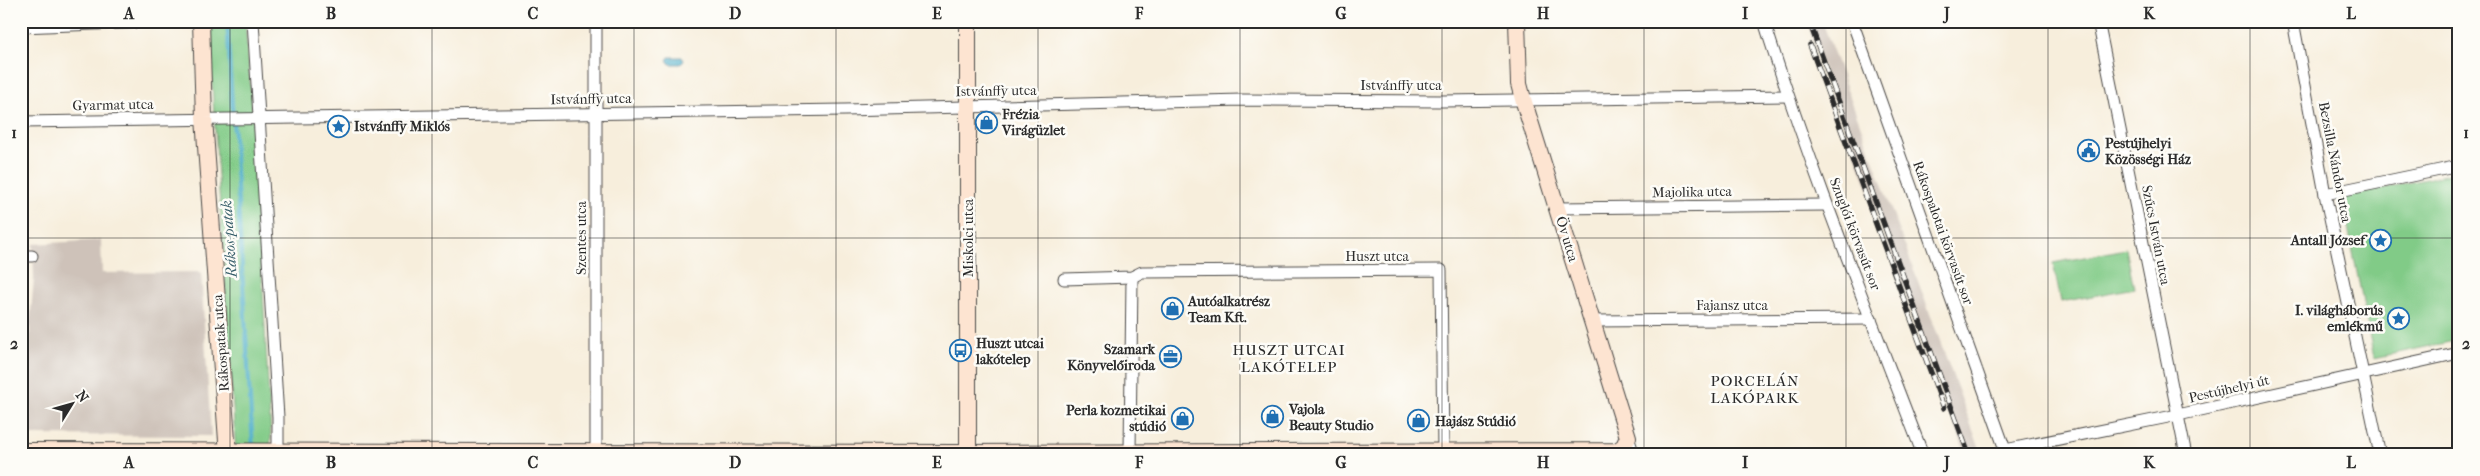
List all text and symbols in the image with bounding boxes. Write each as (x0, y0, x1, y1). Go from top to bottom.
text: A (123, 4, 135, 23)
text: B (326, 4, 336, 23)
text: C (528, 4, 539, 23)
text: D (729, 4, 741, 23)
text: E (932, 4, 942, 23)
text: F (1134, 4, 1144, 23)
text: G (1335, 4, 1347, 23)
text: H (1537, 4, 1550, 23)
text: I (1742, 4, 1749, 23)
text: J (1942, 4, 1950, 24)
text: K (2143, 4, 2156, 23)
text: L (2346, 4, 2356, 23)
street label: Istvánffy utca (1360, 77, 1442, 94)
street label: Istvánffy utca (955, 82, 1037, 100)
street label: Istvánffy utca (550, 90, 632, 108)
street label: Gyarmat utca (72, 96, 154, 114)
street label: Bezsilla Nándor utca (2315, 100, 2355, 224)
place label: Frézia Virágüzlet (1001, 106, 1066, 139)
shop icon: Frézia Virágüzlet (974, 110, 998, 134)
place icon: Istvánffy Miklós (326, 114, 350, 138)
place label: Istvánffy Miklós (354, 118, 451, 135)
text: 1 (11, 123, 17, 142)
text: 1 (2463, 123, 2469, 142)
place label: Pestújhelyi Közösségi Ház (2105, 135, 2192, 168)
public building icon: Pestújhelyi Közösségi Ház (2077, 139, 2101, 163)
street label: Rákospalotai körvasút sor (1909, 159, 1977, 307)
street label: Szuglói körvasút sor (1826, 175, 1884, 293)
street label: Majolika utca (1652, 183, 1733, 201)
street label: Szűcs István utca (2138, 184, 2174, 287)
street label: Miskolci utca (960, 198, 977, 277)
water label: Rákos-patak (217, 200, 241, 279)
street label: Szentes utca (573, 200, 590, 275)
street label: Öv utca (1552, 214, 1583, 264)
place icon: Antall József (2369, 228, 2393, 252)
place label: Antall József (2290, 232, 2368, 249)
street label: Huszt utca (1345, 248, 1409, 265)
street label: Rákospatak utca (209, 293, 233, 392)
place label: Autóalkatrész Team Kft. (1187, 293, 1271, 326)
shop icon: Autóalkatrész Team Kft. (1160, 297, 1184, 321)
street label: Fajansz utca (1696, 297, 1769, 314)
place label: I. világháborús emlékmű (2295, 302, 2384, 335)
place icon: I. világháborús emlékmű (2387, 306, 2411, 330)
text: 2 (10, 334, 18, 353)
text: 2 (2462, 334, 2470, 353)
place label: Huszt utcai lakótelep (975, 335, 1045, 368)
bus stop icon: Huszt utcai lakótelep (948, 339, 972, 363)
place label: Szamark Könyvelőiroda (1067, 341, 1156, 374)
district label: HUSZT UTCAI LAKÓTELEP (1232, 341, 1346, 376)
office icon: Szamark Könyvelőiroda (1159, 345, 1183, 369)
street label: Pestújhelyi út (2187, 371, 2271, 407)
district label: PORCELÁN LAKÓPARK (1711, 372, 1800, 407)
north arrow (48, 378, 98, 428)
text: N (72, 387, 92, 406)
place label: Vajola Beauty Studio (1288, 401, 1374, 434)
place label: Perla kozmetikai stúdió (1066, 402, 1167, 435)
shop icon: Vajola Beauty Studio (1261, 405, 1285, 429)
shop icon: Perla kozmetikai stúdió (1170, 406, 1194, 430)
shop icon: Hajász Stúdió (1407, 409, 1431, 433)
place label: Hajász Stúdió (1435, 413, 1516, 430)
text: A (123, 453, 135, 472)
text: B (326, 453, 336, 472)
text: C (528, 453, 539, 472)
text: D (729, 453, 741, 472)
text: E (932, 453, 942, 472)
text: F (1134, 453, 1144, 472)
text: G (1335, 453, 1347, 472)
text: H (1537, 453, 1550, 472)
text: I (1742, 453, 1749, 472)
text: J (1942, 453, 1950, 473)
text: K (2143, 453, 2156, 472)
text: L (2346, 453, 2356, 472)

